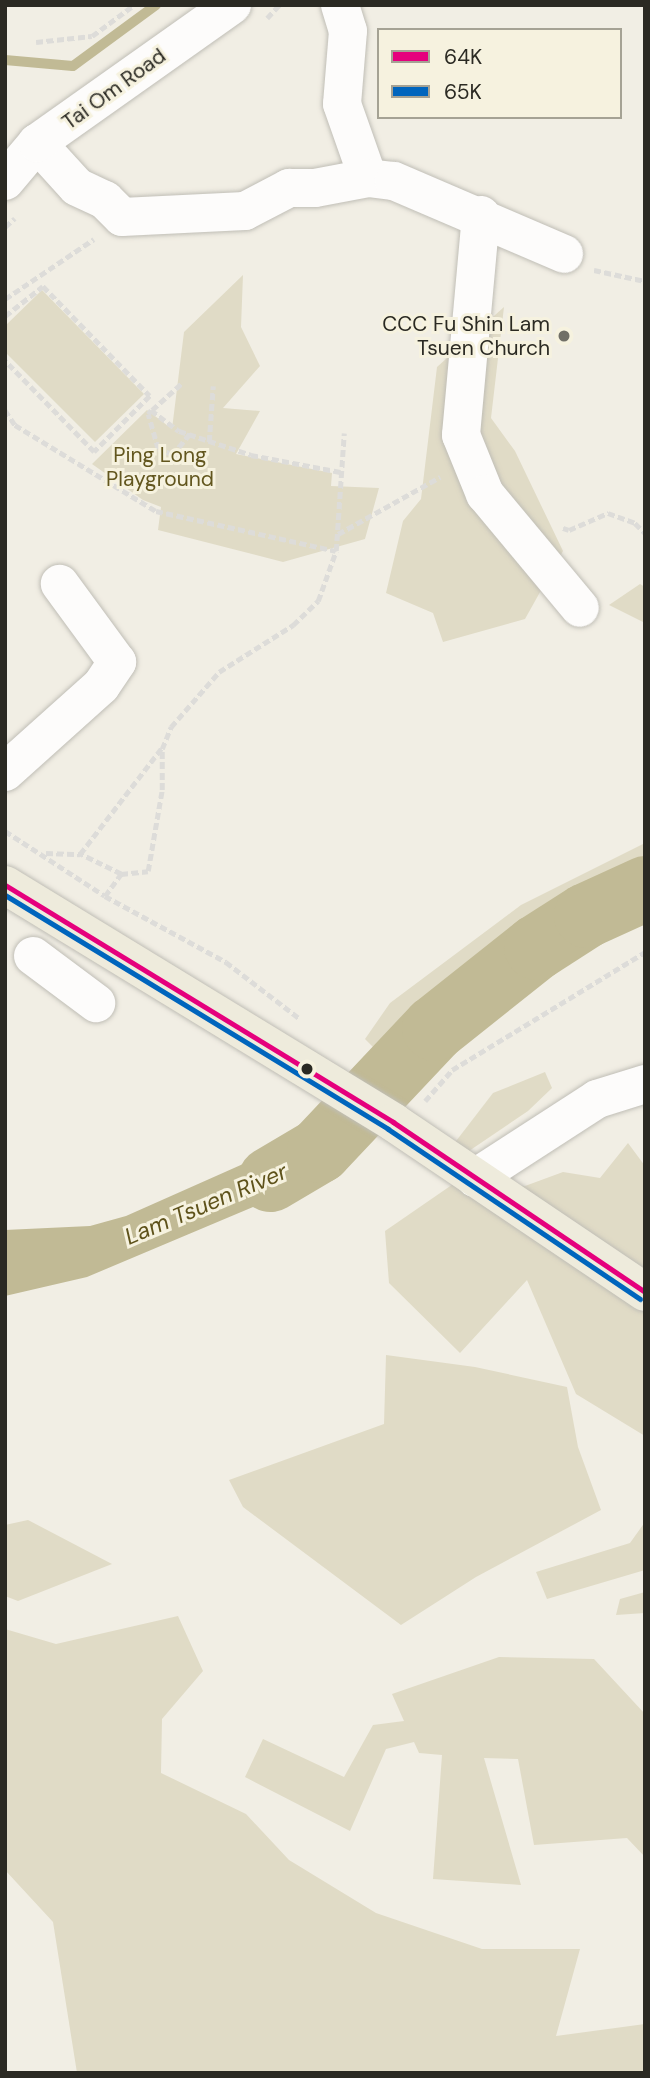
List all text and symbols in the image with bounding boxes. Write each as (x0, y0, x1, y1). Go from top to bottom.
legend (377, 28, 622, 119)
street label: Tai Om Road (57, 43, 171, 135)
text: 64K (444, 43, 482, 71)
text: 65K (444, 78, 482, 106)
place label: CCC Fu Shin Lam Tsuen Church (382, 311, 550, 361)
marker: CCC Fu Shin Lam Tsuen Church (556, 328, 572, 344)
park label: Ping Long Playground (106, 442, 214, 492)
unlabelled marker (300, 1062, 314, 1076)
water label: Lam Tsuen River (121, 1157, 291, 1251)

